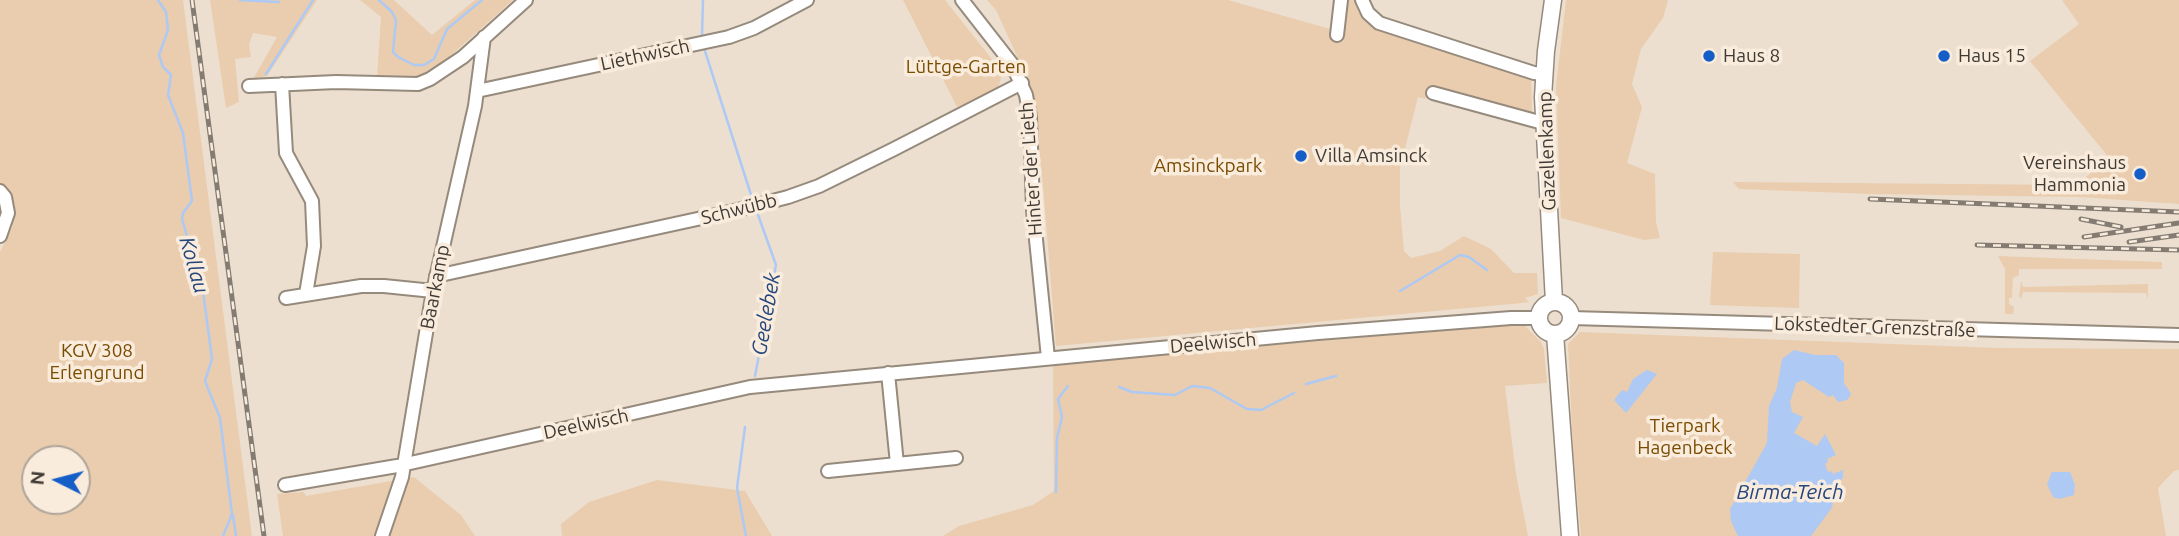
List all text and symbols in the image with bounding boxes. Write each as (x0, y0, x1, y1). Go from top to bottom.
street label: Liethwisch (598, 34, 692, 76)
place label: Haus 8 (1723, 45, 1780, 67)
place label: Haus 15 (1958, 45, 2026, 67)
marker: Haus 8 (1701, 48, 1717, 64)
marker: Haus 15 (1936, 48, 1952, 64)
park label: Lüttge-Garten (906, 56, 1026, 78)
street label: Gazellenkamp (1534, 91, 1560, 211)
street label: Hinter der Lieth (1015, 101, 1047, 237)
place label: Villa Amsinck (1315, 145, 1427, 167)
marker: Villa Amsinck (1293, 148, 1309, 164)
place label: Vereinshaus Hammonia (2023, 152, 2126, 196)
park label: Amsinckpark (1154, 155, 1262, 177)
marker: Vereinshaus Hammonia (2132, 166, 2148, 182)
street label: Schwübb (699, 189, 779, 229)
water label: Kollau (174, 234, 214, 296)
street label: Baarkamp (416, 243, 454, 331)
water label: Geelebek (746, 270, 786, 358)
street label: Lokstedter Grenzstraße (1774, 312, 1976, 342)
street label: Deelwisch (1169, 328, 1257, 358)
park label: KGV 308 Erlengrund (49, 340, 145, 384)
street label: Deelwisch (541, 404, 631, 444)
park label: Tierpark Hagenbeck (1637, 415, 1733, 459)
north arrow (21, 445, 91, 515)
text: N (25, 470, 49, 486)
water label: Birma-Teich (1736, 479, 1844, 505)

